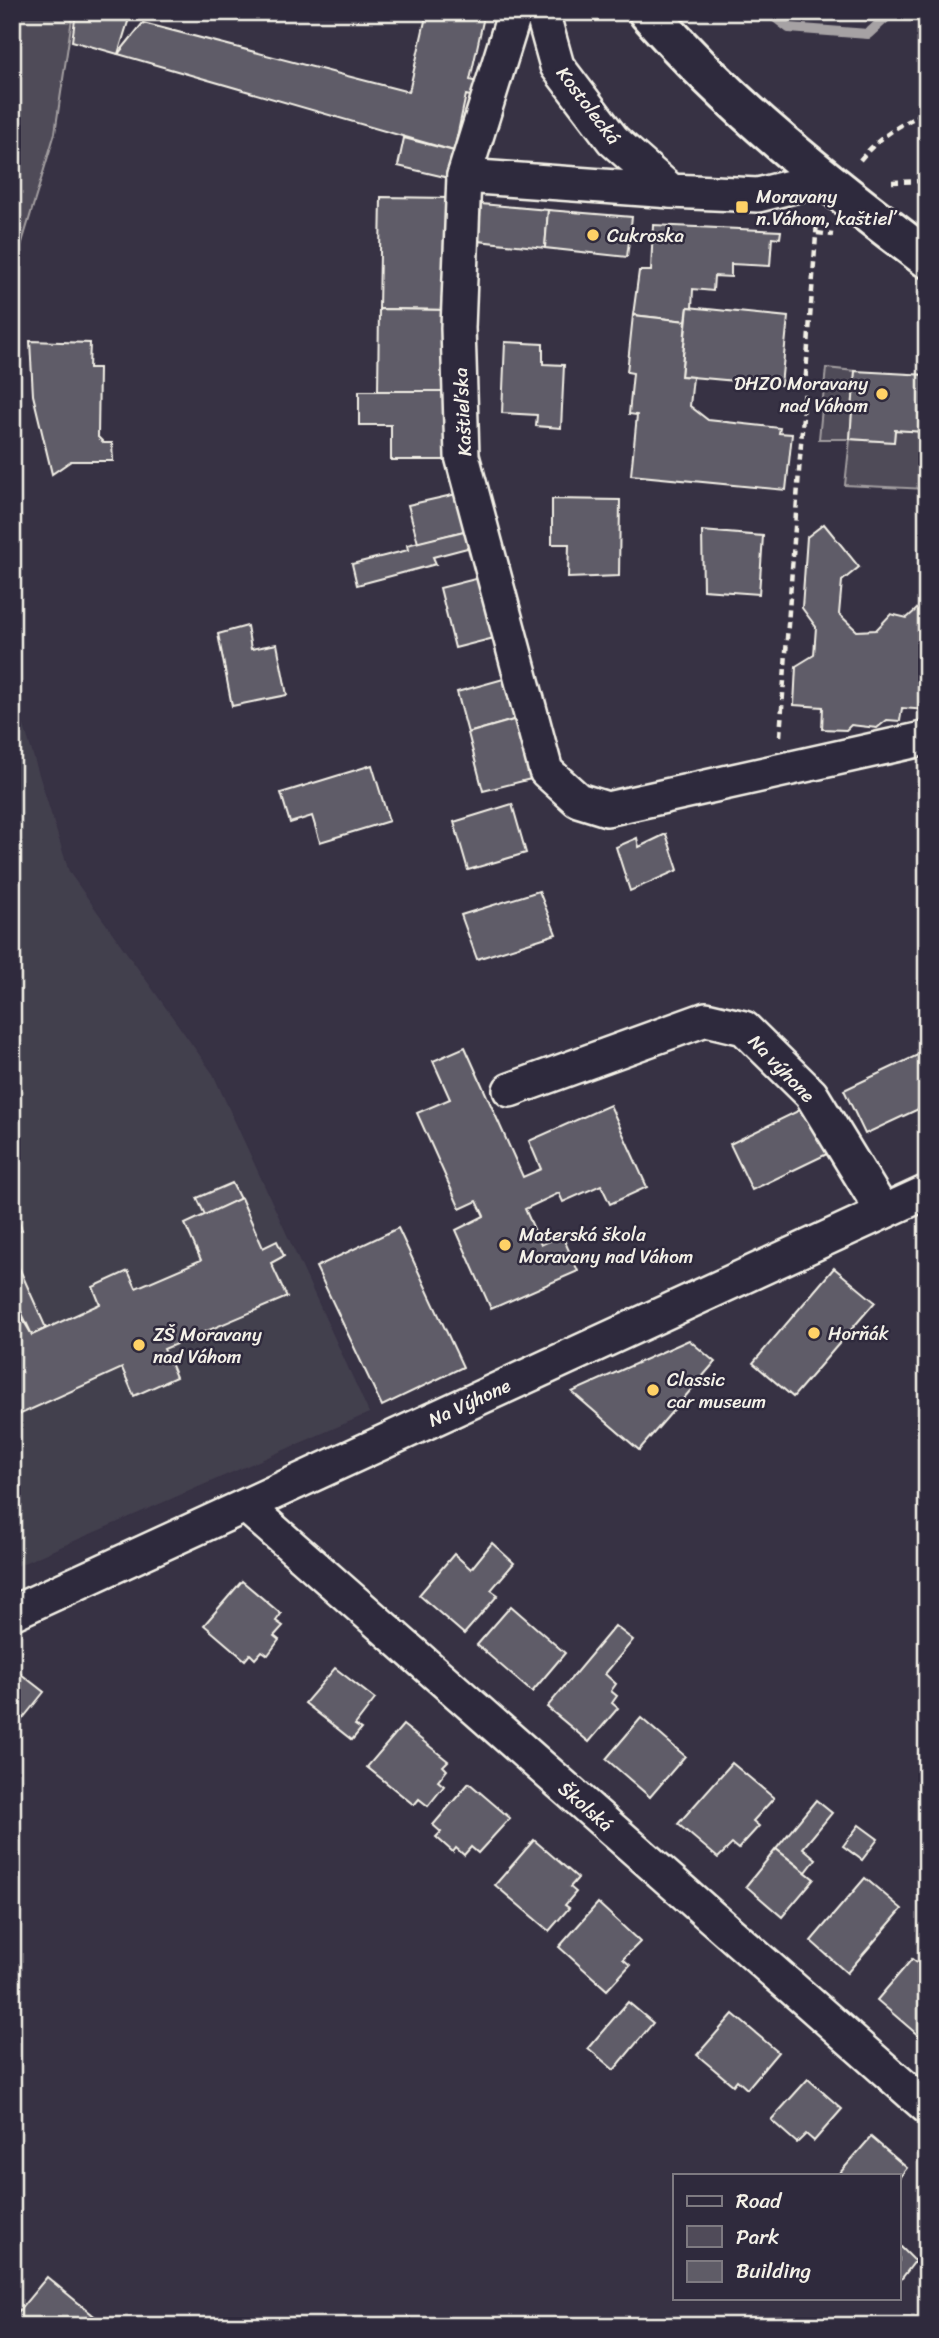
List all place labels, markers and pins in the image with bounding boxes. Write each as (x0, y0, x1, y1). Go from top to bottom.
place label: Moravany n.Váhom, kaštieľ (756, 180, 897, 235)
marker: Moravany n.Váhom, kaštieľ (734, 199, 750, 215)
place label: Cukroska (607, 219, 684, 252)
marker: Cukroska (585, 227, 601, 243)
place label: DHZO Moravany nad Váhom (734, 367, 868, 422)
marker: DHZO Moravany nad Váhom (874, 386, 890, 402)
place label: Materská škola Moravany nad Váhom (519, 1218, 693, 1273)
marker: Materská škola Moravany nad Váhom (497, 1237, 513, 1253)
place label: Horňák (828, 1317, 889, 1350)
place label: ZŠ Moravany nad Váhom (153, 1318, 262, 1373)
marker: Horňák (806, 1325, 822, 1341)
marker: ZŠ Moravany nad Váhom (131, 1337, 147, 1353)
place label: Classic car museum (667, 1363, 766, 1418)
marker: Classic car museum (645, 1382, 661, 1398)

